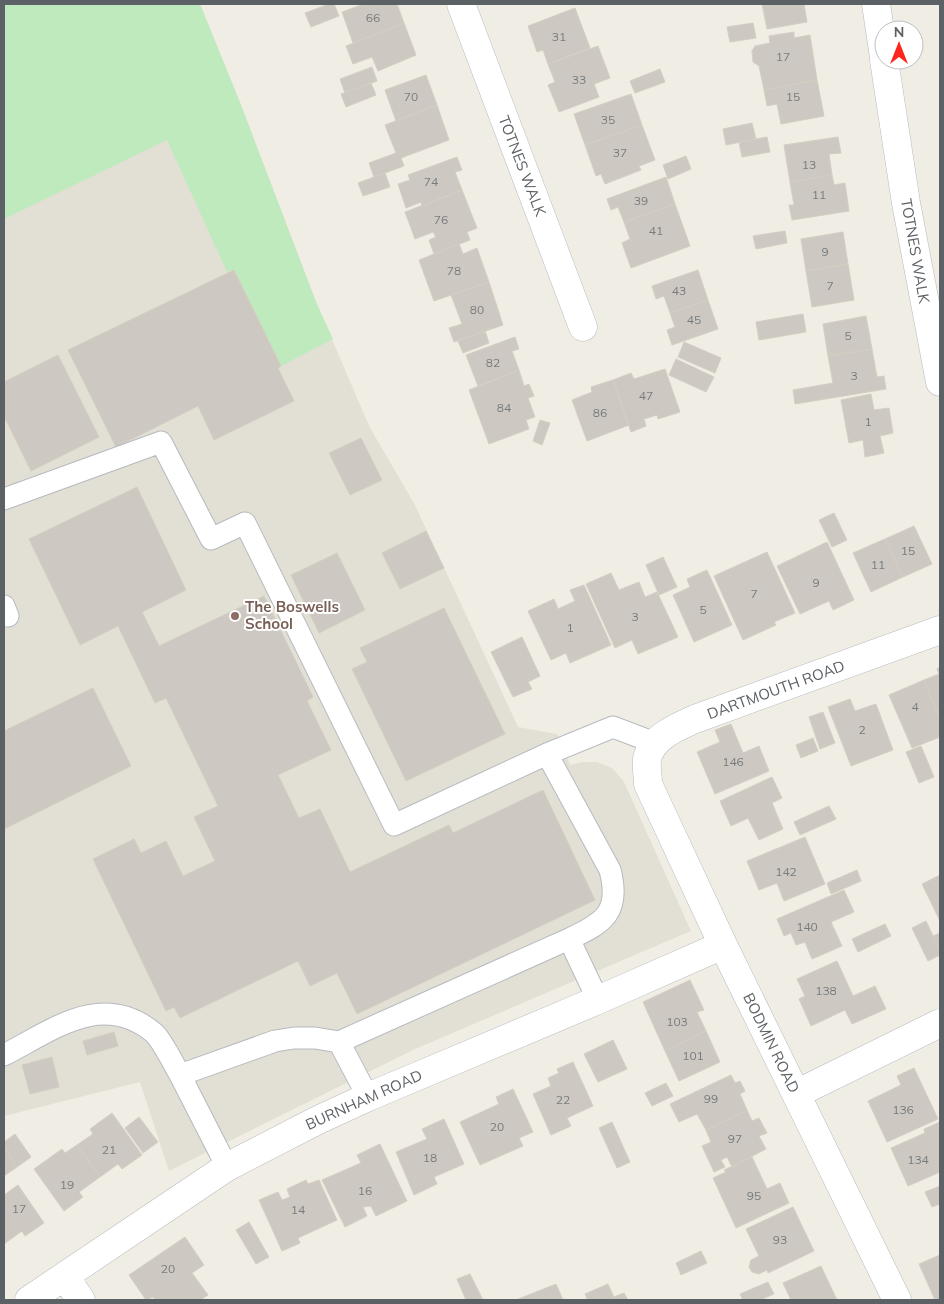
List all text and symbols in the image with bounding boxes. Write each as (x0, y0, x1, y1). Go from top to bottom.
house number: 66 (366, 10, 380, 25)
north arrow (874, 20, 924, 70)
text: N (894, 23, 904, 41)
house number: 31 (552, 29, 566, 44)
house number: 17 (776, 49, 790, 64)
house number: 33 (572, 72, 586, 87)
house number: 70 (404, 89, 418, 104)
house number: 15 (786, 89, 800, 104)
house number: 35 (601, 112, 615, 127)
street label: TOTNES WALK (495, 113, 551, 219)
house number: 37 (613, 145, 627, 160)
house number: 13 (802, 157, 816, 172)
house number: 74 (424, 174, 438, 189)
house number: 11 (812, 187, 826, 202)
house number: 39 (634, 193, 648, 208)
street label: TOTNES WALK (897, 197, 934, 305)
house number: 76 (434, 212, 448, 227)
house number: 41 (649, 223, 663, 238)
house number: 9 (821, 244, 829, 259)
house number: 78 (447, 263, 461, 278)
house number: 7 (826, 278, 834, 293)
house number: 43 (672, 283, 686, 298)
house number: 80 (470, 302, 484, 317)
house number: 45 (687, 312, 701, 327)
house number: 5 (844, 328, 852, 343)
house number: 82 (486, 355, 500, 370)
house number: 3 (850, 368, 858, 383)
house number: 47 (639, 388, 653, 403)
house number: 84 (497, 400, 511, 415)
house number: 86 (593, 405, 607, 420)
house number: 1 (864, 414, 872, 429)
house number: 15 (901, 543, 915, 558)
house number: 11 (871, 557, 885, 572)
house number: 9 (812, 575, 820, 590)
house number: 7 (750, 586, 758, 601)
place label: The Boswells School (245, 597, 339, 633)
house number: 5 (699, 602, 707, 617)
house number: 3 (631, 609, 639, 624)
marker: The Boswells School (229, 610, 241, 622)
house number: 1 (566, 620, 574, 635)
street label: DARTMOUTH ROAD (704, 656, 847, 723)
house number: 4 (911, 699, 919, 714)
house number: 2 (858, 722, 866, 737)
house number: 146 (722, 754, 744, 769)
house number: 142 (775, 864, 797, 879)
house number: 140 (796, 919, 818, 934)
house number: 138 (815, 983, 837, 998)
street label: BODMIN ROAD (739, 990, 804, 1096)
house number: 103 (666, 1014, 688, 1029)
house number: 101 (682, 1048, 704, 1063)
street label: BURNHAM ROAD (302, 1065, 425, 1134)
house number: 99 (704, 1091, 718, 1106)
house number: 22 (556, 1092, 570, 1107)
house number: 136 (892, 1102, 914, 1117)
house number: 20 (490, 1119, 504, 1134)
house number: 97 (728, 1131, 742, 1146)
house number: 21 (102, 1142, 116, 1157)
house number: 18 (423, 1150, 437, 1165)
house number: 134 (907, 1152, 929, 1167)
house number: 19 (60, 1177, 74, 1192)
house number: 16 (358, 1183, 372, 1198)
house number: 95 (747, 1188, 761, 1203)
house number: 17 (12, 1201, 26, 1216)
house number: 14 (291, 1202, 305, 1217)
house number: 93 (773, 1232, 787, 1247)
house number: 20 (161, 1261, 175, 1276)

